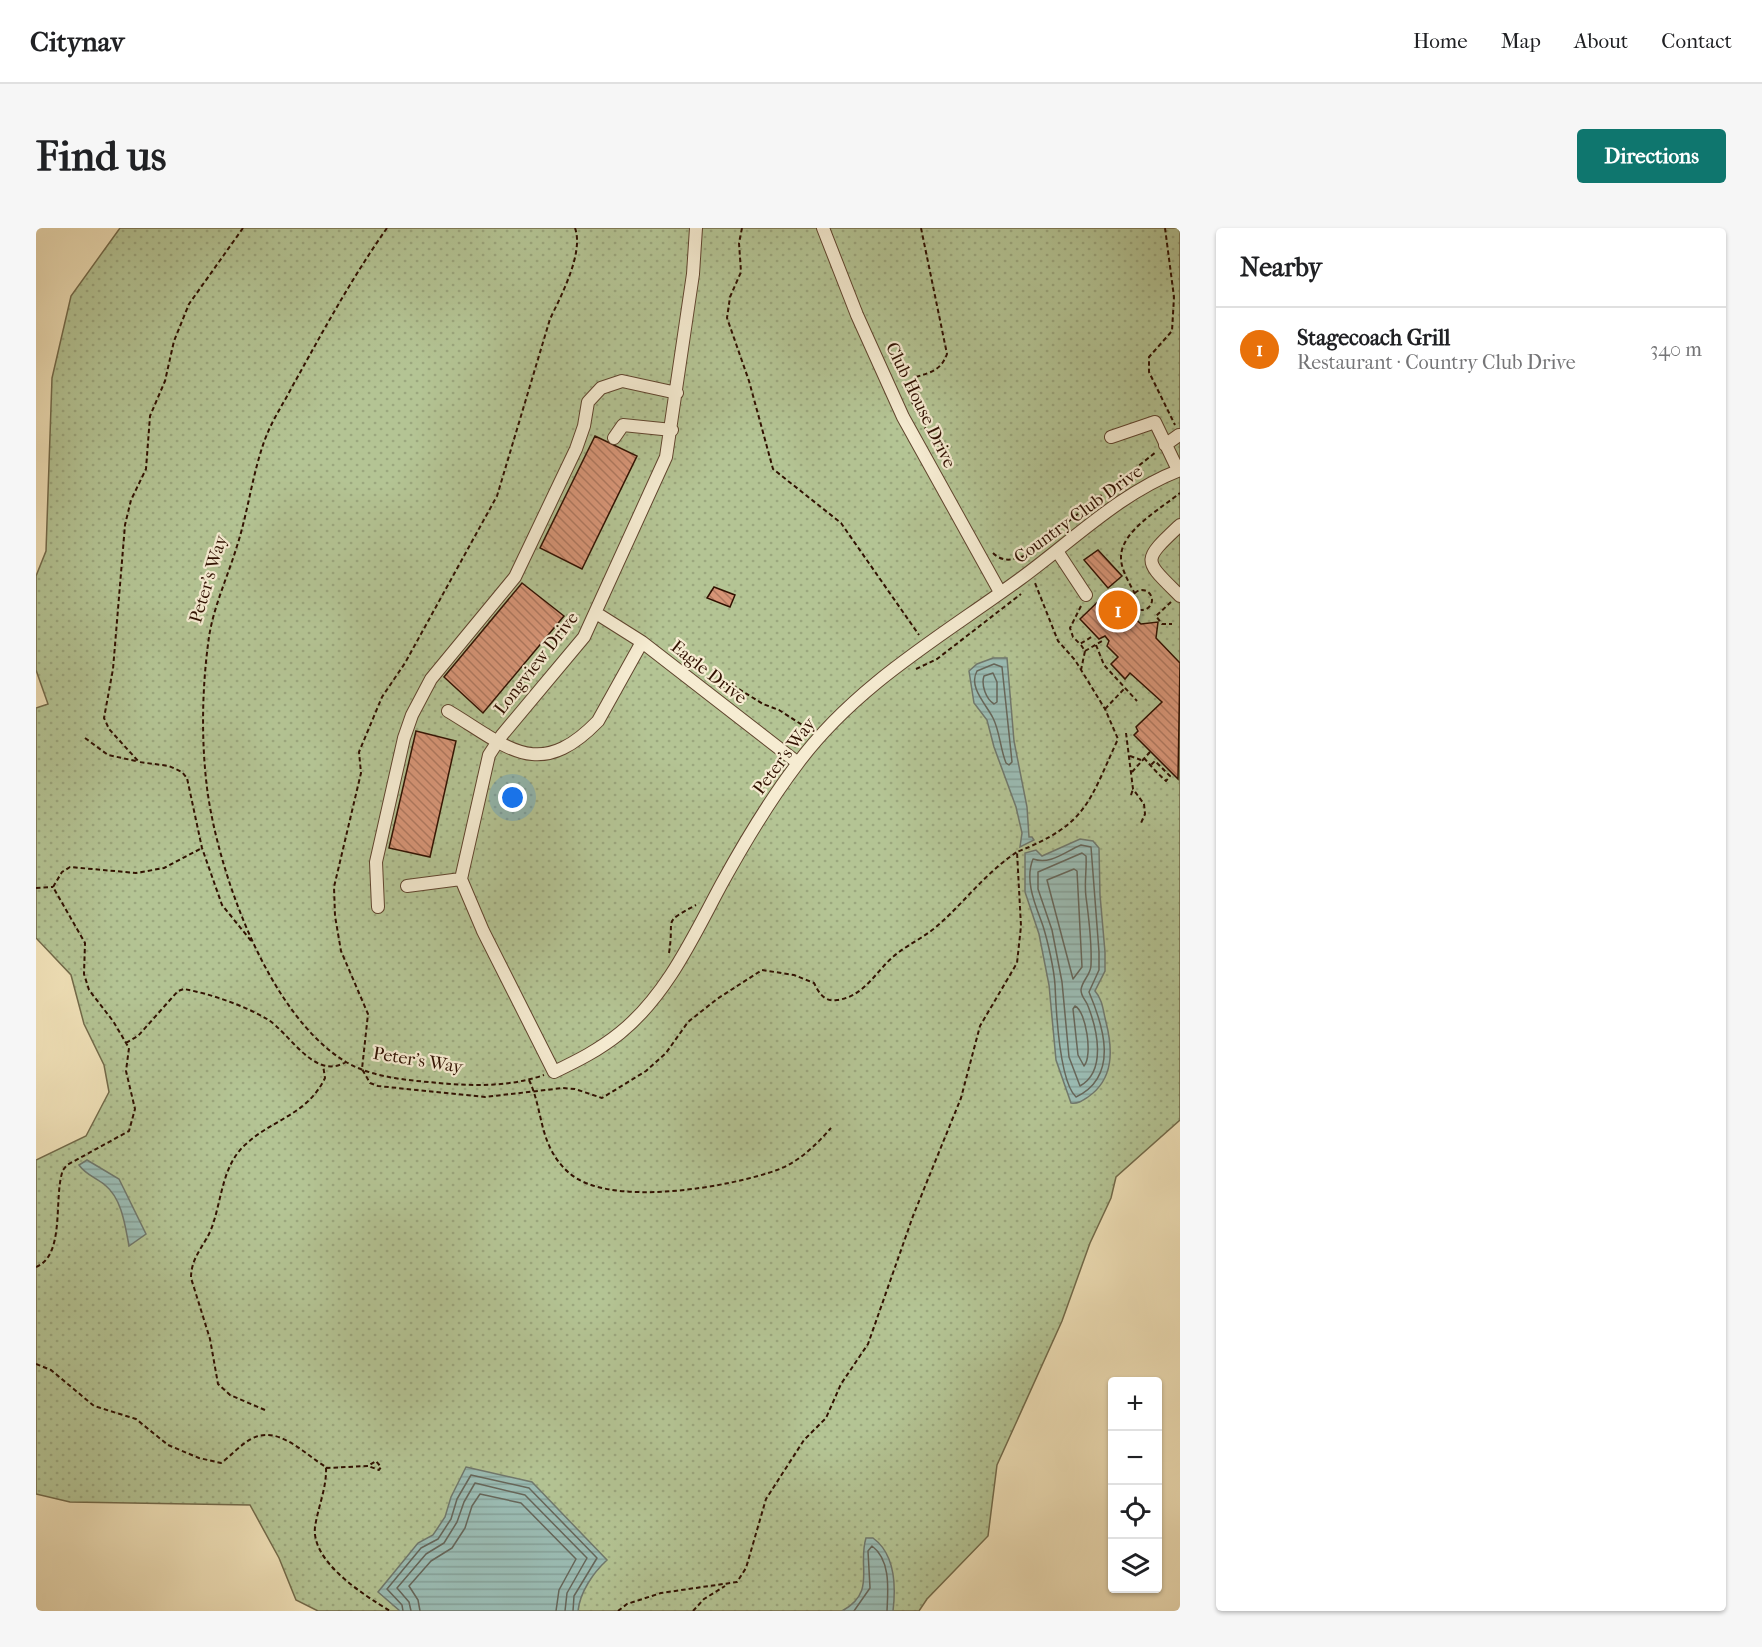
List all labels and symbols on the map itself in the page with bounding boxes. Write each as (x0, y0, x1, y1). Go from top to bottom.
street label: Club House Drive (881, 339, 960, 471)
street label: Country Club Drive (1010, 461, 1147, 568)
street label: Peter's Way (185, 531, 232, 626)
pin: 1 (1098, 588, 1138, 632)
street label: Longview Drive (490, 608, 583, 719)
street label: Eagle Drive (667, 636, 751, 709)
street label: Peter's Way (749, 713, 821, 799)
your location (498, 783, 527, 812)
street label: Peter's Way (372, 1043, 466, 1078)

